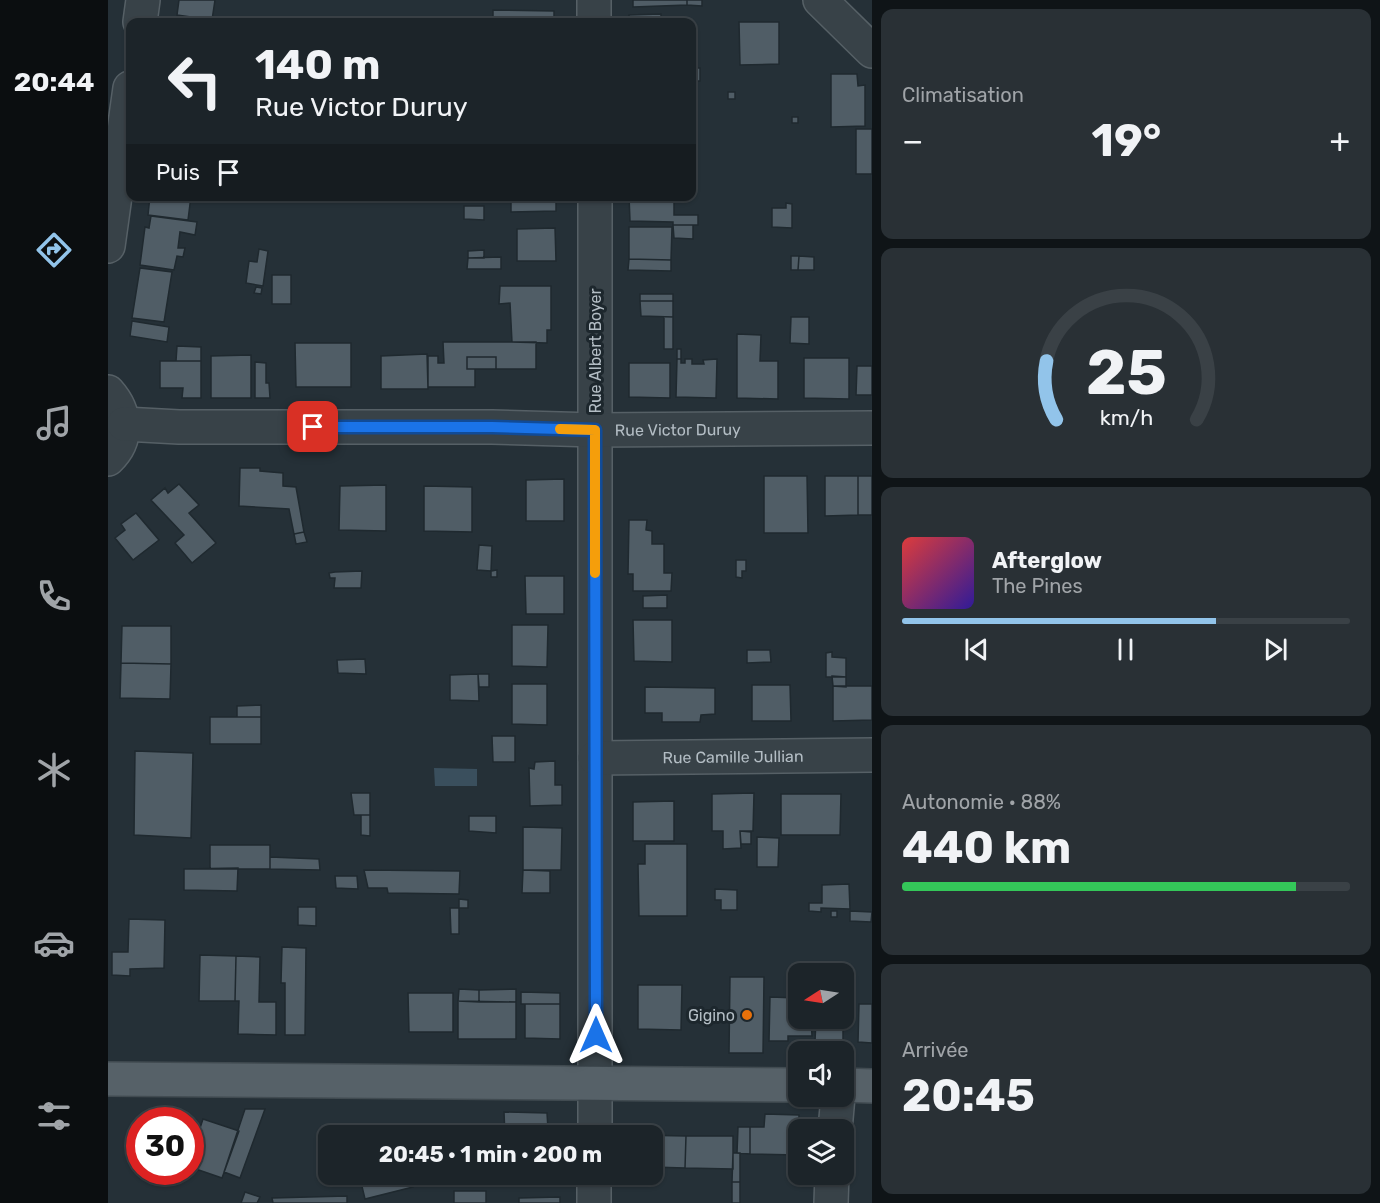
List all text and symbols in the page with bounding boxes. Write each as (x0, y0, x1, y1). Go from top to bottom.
text: 140 m (255, 40, 381, 90)
icon: left (156, 42, 234, 120)
text: 20:44 (14, 66, 94, 98)
text: Climatisation (902, 83, 1024, 107)
text: Rue Victor Duruy (255, 91, 468, 123)
text: 19° (1092, 114, 1161, 167)
text: − (902, 121, 923, 160)
text: + (1329, 121, 1350, 160)
icon: arrive (212, 156, 245, 189)
text: Puis (156, 159, 200, 186)
icon: directions (33, 229, 75, 271)
street label: Rue Albert Boyer (586, 288, 605, 414)
text: 25 (1086, 336, 1166, 410)
pin (287, 401, 338, 452)
icon: music (33, 402, 75, 444)
text: km/h (1099, 405, 1153, 430)
icon: arrive (296, 410, 329, 443)
street label: Rue Victor Duruy (615, 420, 741, 440)
text: Afterglow (992, 547, 1102, 574)
text: The Pines (992, 574, 1083, 598)
icon: phone (33, 575, 75, 617)
icon: previous (960, 633, 993, 666)
icon: pause (1109, 633, 1142, 666)
icon: next (1259, 633, 1292, 666)
street label: Rue Camille Jullian (662, 747, 804, 767)
icon: climate (33, 749, 75, 791)
text: Autonomie · 88% (902, 790, 1061, 814)
text: 440 km (902, 821, 1071, 874)
icon: car (33, 922, 75, 964)
north arrow (788, 963, 854, 1029)
map controls (788, 963, 854, 1185)
position arrow (564, 1003, 628, 1067)
place label: Gigino (688, 1006, 735, 1025)
marker: Gigino (740, 1008, 754, 1022)
text: Arrivée (902, 1038, 969, 1062)
button: sound (788, 1041, 854, 1107)
text: 20:45 (902, 1069, 1035, 1122)
icon: filters (33, 1095, 75, 1137)
speed limit sign: 30 (126, 1107, 204, 1185)
button: layers (788, 1119, 854, 1185)
text: 20:45 · 1 min · 200 m (379, 1141, 602, 1168)

